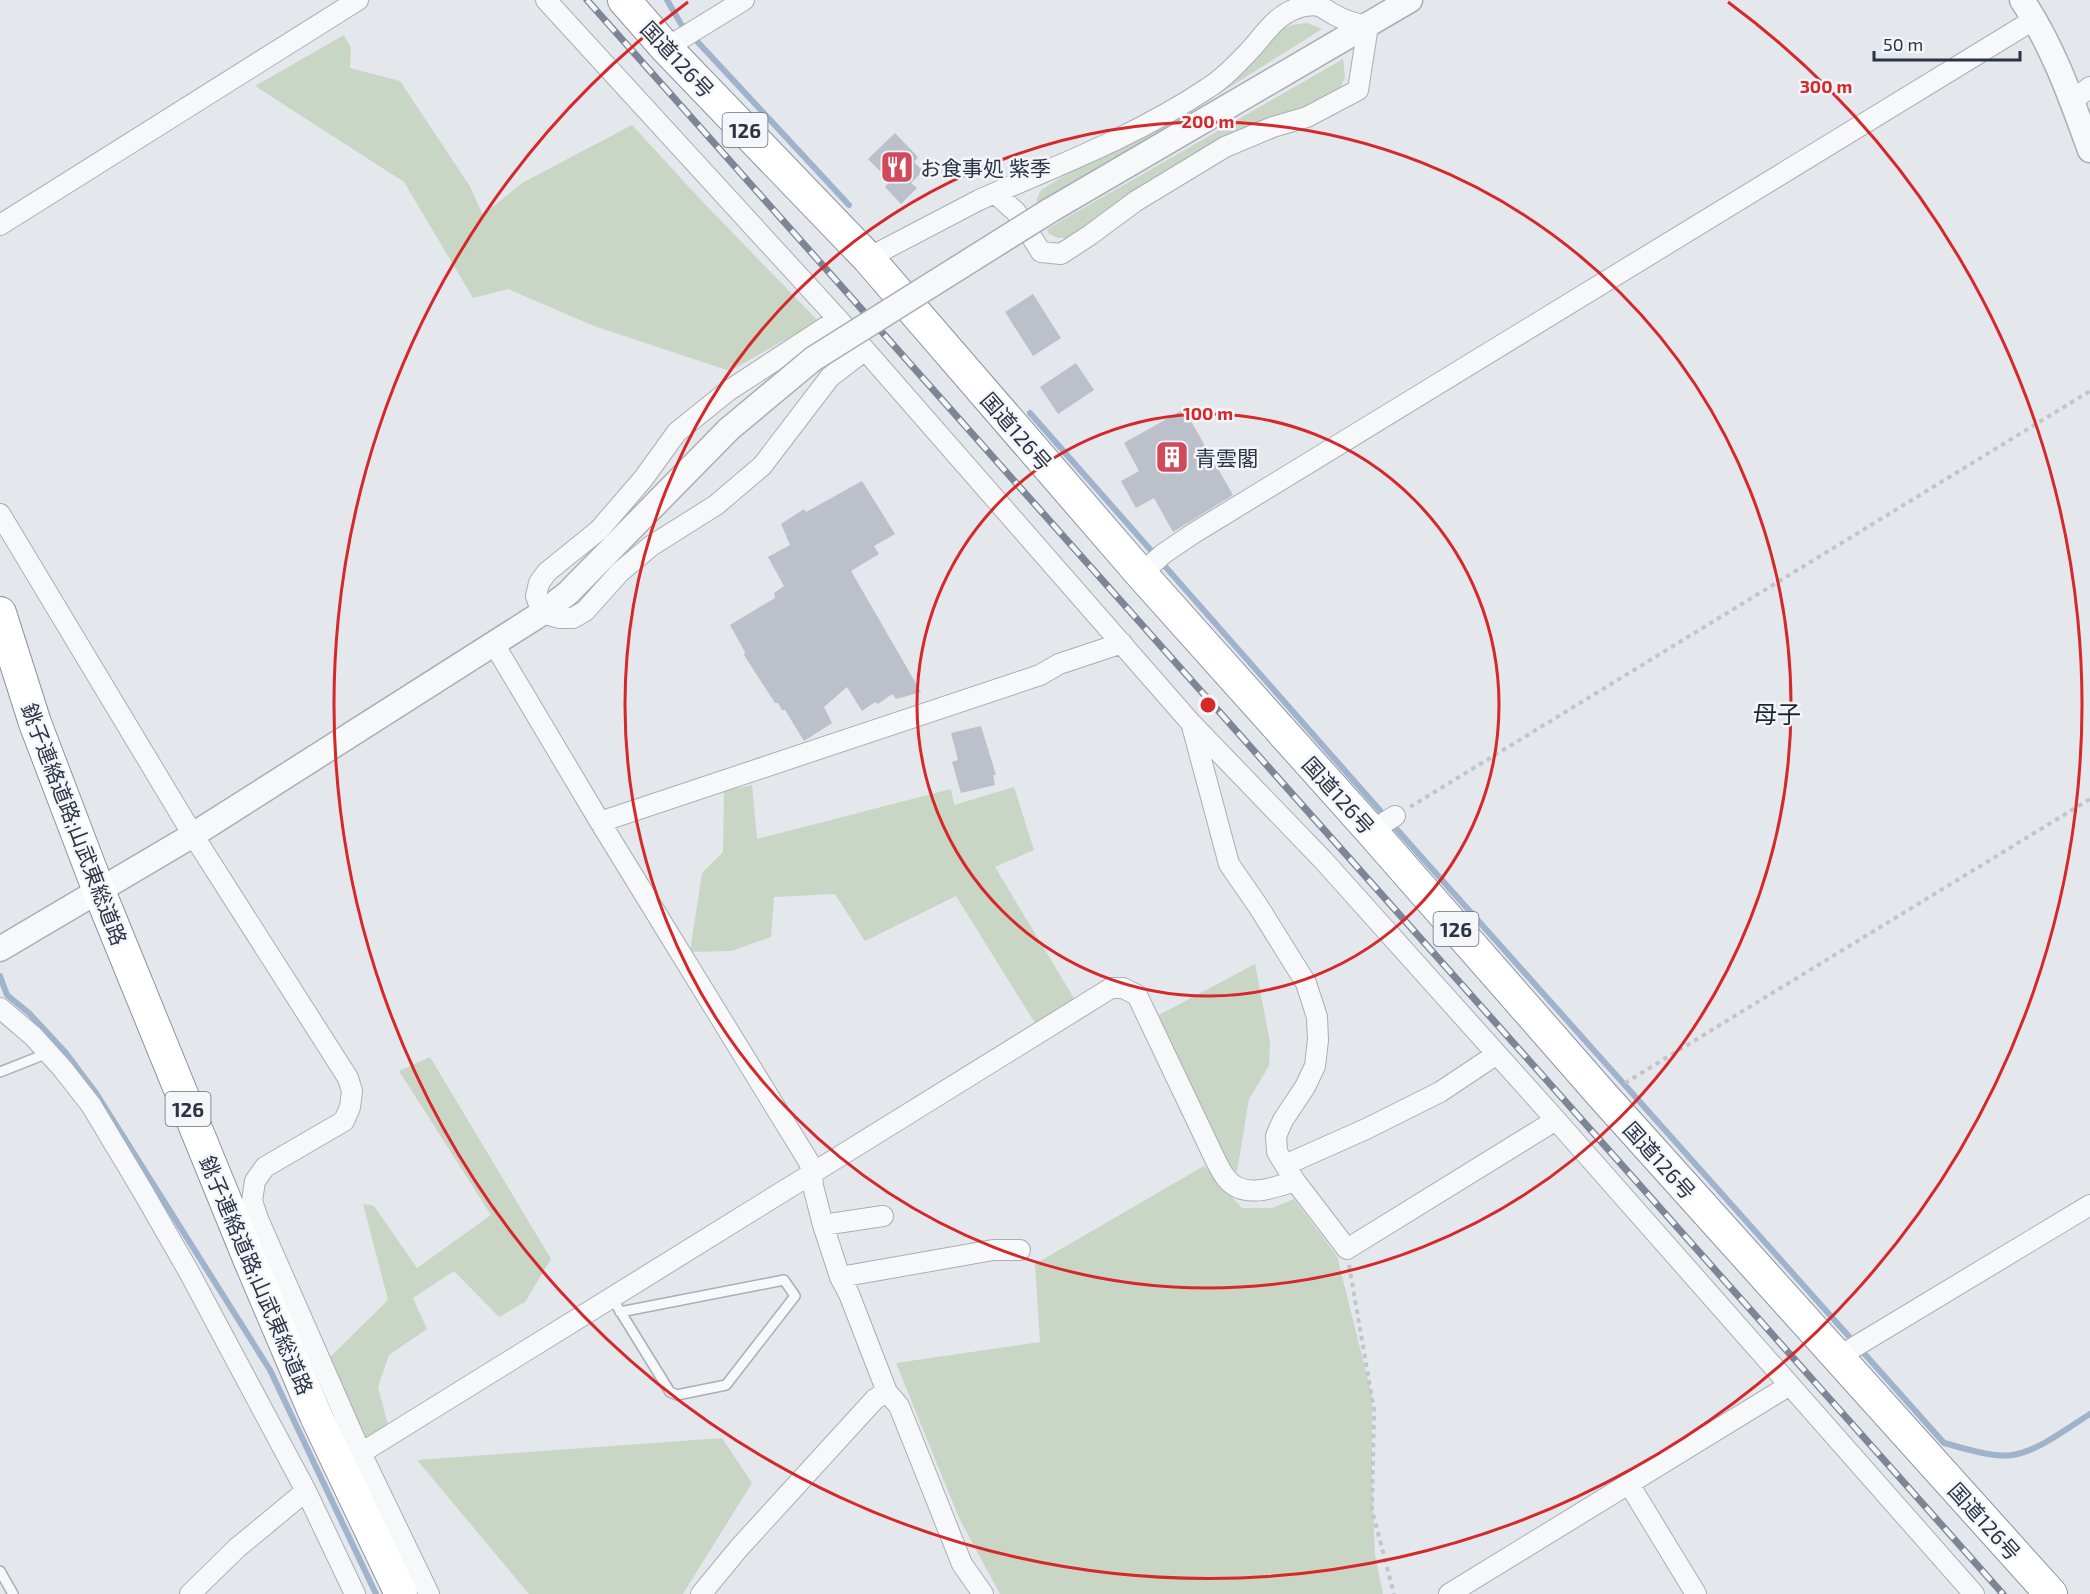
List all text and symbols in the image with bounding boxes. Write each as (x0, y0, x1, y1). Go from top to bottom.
street label: 国道126号 (636, 16, 720, 102)
scale bar (1874, 24, 2020, 62)
text: 50 m (1883, 33, 1923, 55)
text: 300 m (1800, 75, 1852, 97)
text: 200 m (1182, 110, 1234, 132)
road number: 126 (722, 113, 768, 147)
restaurant icon: お食事処 紫季 (879, 149, 915, 185)
place label: お食事処 紫季 (920, 155, 1051, 180)
street label: 国道126号 (976, 387, 1058, 475)
text: 100 m (1183, 402, 1233, 424)
building icon: 青雲閣 (1154, 439, 1190, 475)
place label: 青雲閣 (1195, 445, 1258, 470)
centre of rings (1198, 695, 1218, 715)
district label: 母子 (1753, 699, 1801, 728)
street label: 銚子連絡道路;山武東総道路 (17, 700, 133, 948)
street label: 国道126号 (1298, 751, 1380, 839)
road number: 126 (1434, 912, 1478, 946)
road number: 126 (166, 1092, 210, 1126)
street label: 国道126号 (1619, 1116, 1701, 1204)
street label: 銚子連絡道路;山武東総道路 (195, 1152, 319, 1398)
street label: 国道126号 (1944, 1477, 2026, 1565)

